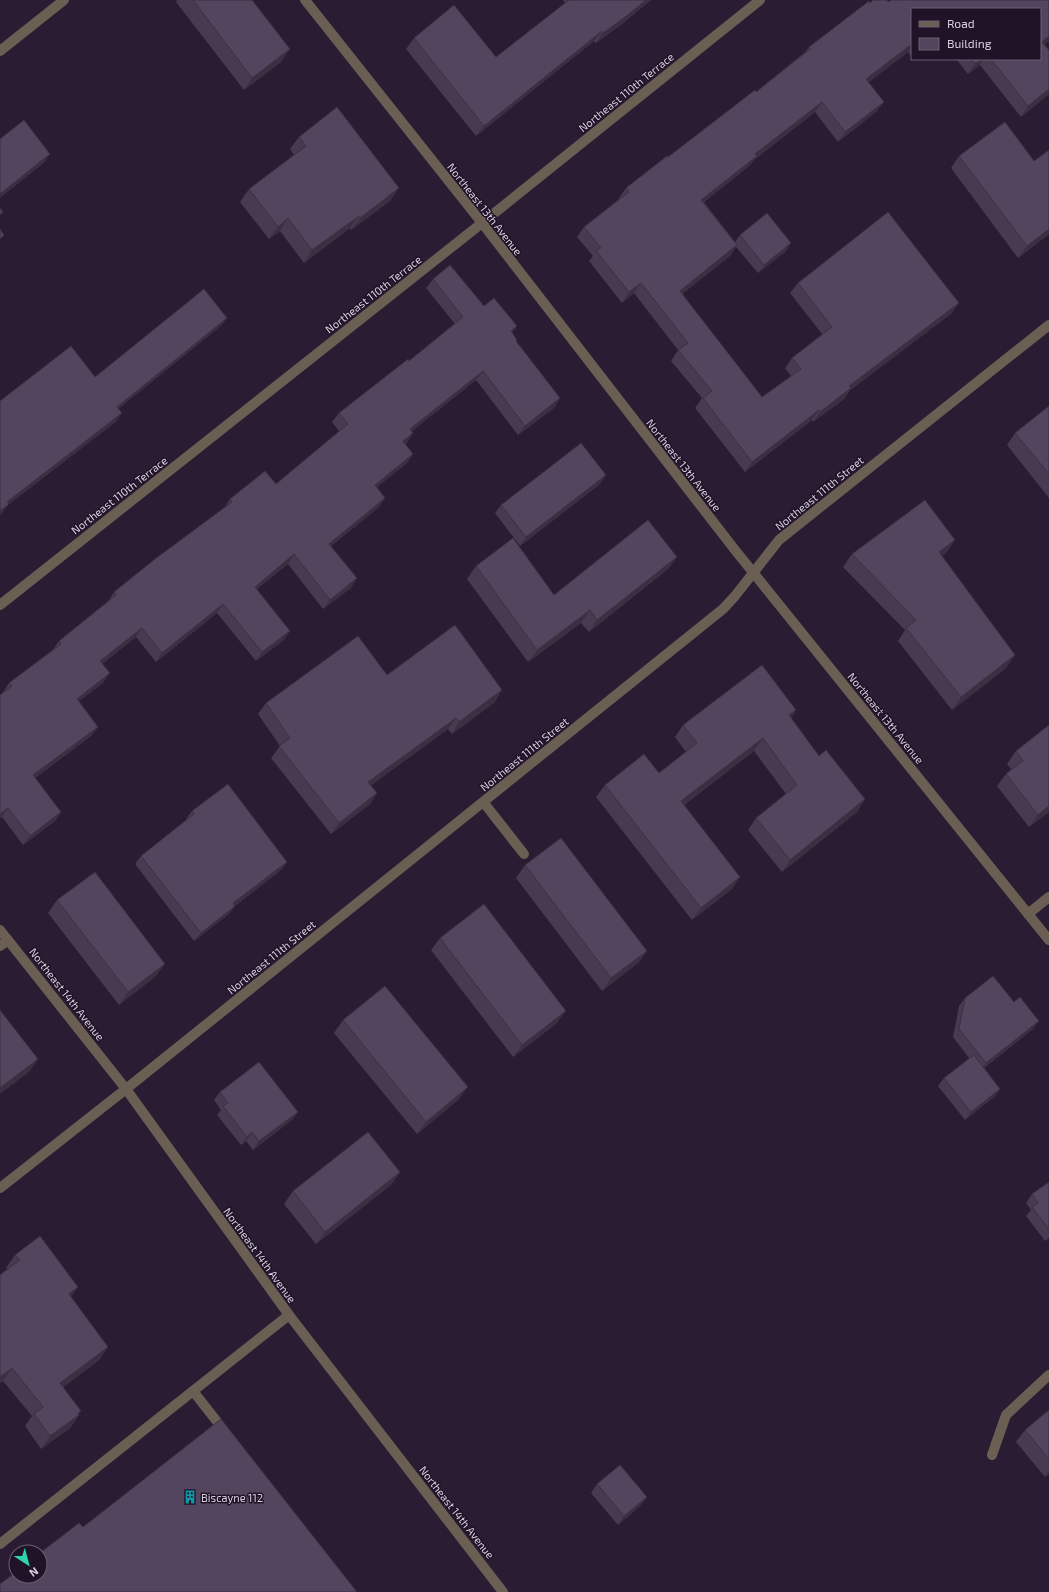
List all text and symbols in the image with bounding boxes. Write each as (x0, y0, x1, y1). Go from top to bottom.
legend (911, 8, 1041, 60)
text: Road (947, 16, 975, 30)
text: Building (947, 36, 992, 50)
street label: Northeast 110th Terrace (576, 50, 676, 134)
street label: Northeast 13th Avenue (445, 160, 525, 258)
street label: Northeast 110th Terrace (322, 252, 424, 336)
street label: Northeast 13th Avenue (644, 416, 724, 514)
street label: Northeast 110th Terrace (68, 453, 170, 537)
street label: Northeast 111th Street (772, 453, 866, 533)
street label: Northeast 13th Avenue (845, 670, 927, 766)
street label: Northeast 111th Street (477, 714, 571, 794)
street label: Northeast 111th Street (224, 917, 318, 997)
street label: Northeast 14th Avenue (27, 945, 107, 1043)
street label: Northeast 14th Avenue (221, 1205, 299, 1305)
street label: Northeast 14th Avenue (417, 1463, 497, 1561)
building icon: Biscayne 112 (182, 1489, 198, 1505)
place label: Biscayne 112 (201, 1491, 263, 1504)
north arrow (8, 1544, 48, 1584)
text: N (27, 1565, 41, 1580)

